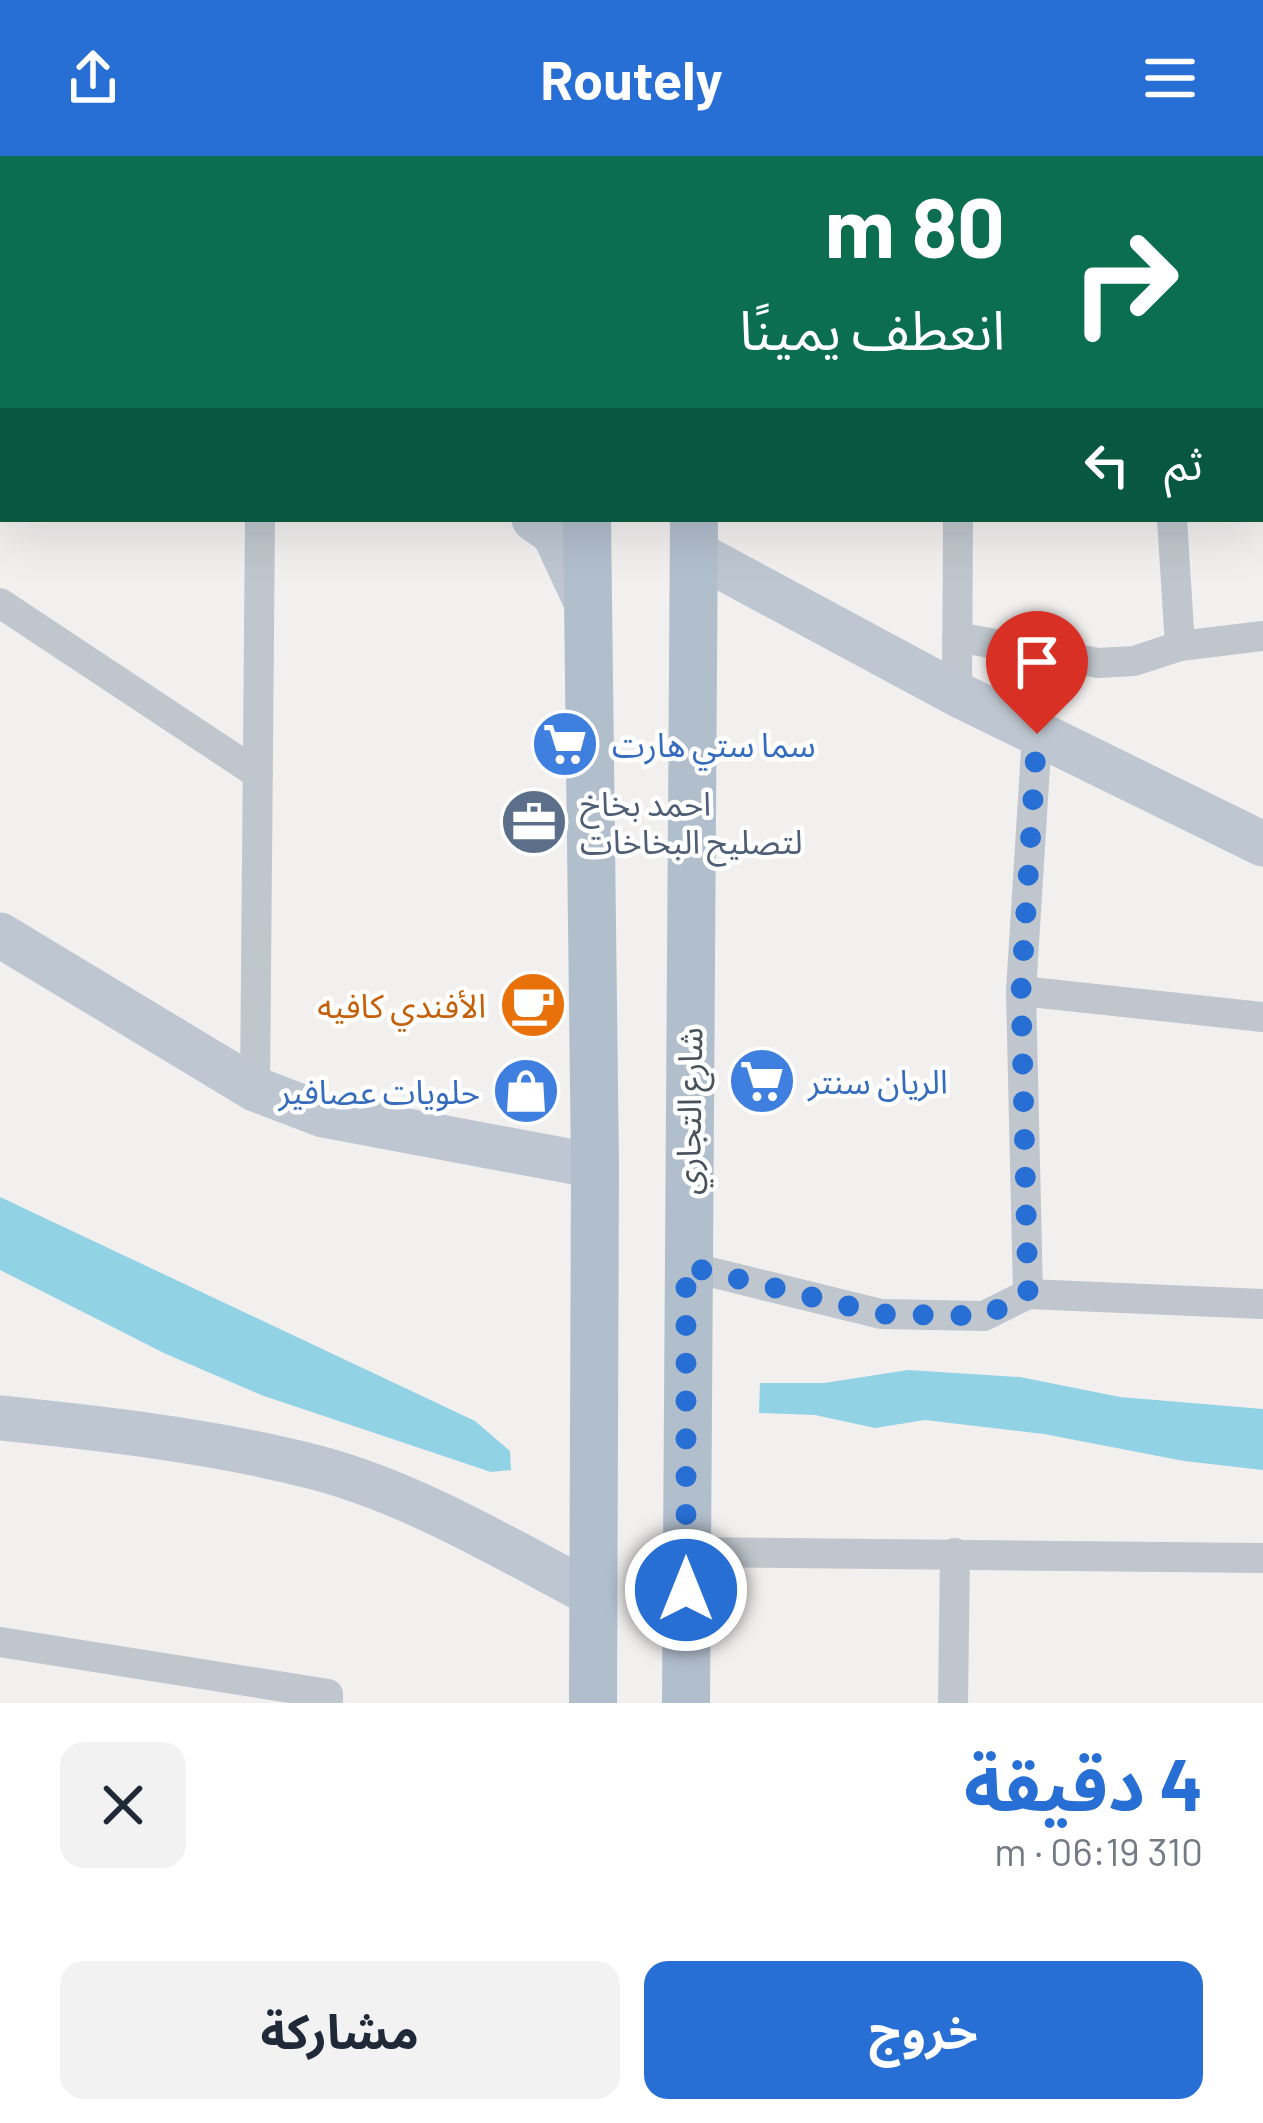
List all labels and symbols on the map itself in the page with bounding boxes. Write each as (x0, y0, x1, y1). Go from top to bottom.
pin (986, 611, 1088, 734)
supermarket icon: سما ستي هارت (530, 709, 600, 779)
place label: سما ستي هارت (612, 724, 816, 771)
place label: احمد بخاخ لتصليح البخاخات (580, 783, 803, 867)
office icon: احمد بخاخ لتصليح البخاخات (499, 787, 569, 857)
cafe icon: الأفندي كافيه (498, 970, 568, 1040)
place label: الأفندي كافيه (317, 985, 486, 1032)
street label: شارع التجاري (667, 1027, 716, 1195)
supermarket icon: الريان سنتر (727, 1046, 797, 1116)
shop icon: حلويات عصافير (491, 1056, 561, 1126)
place label: الريان سنتر (807, 1061, 948, 1102)
place label: حلويات عصافير (278, 1071, 480, 1112)
position arrow (623, 1527, 749, 1653)

